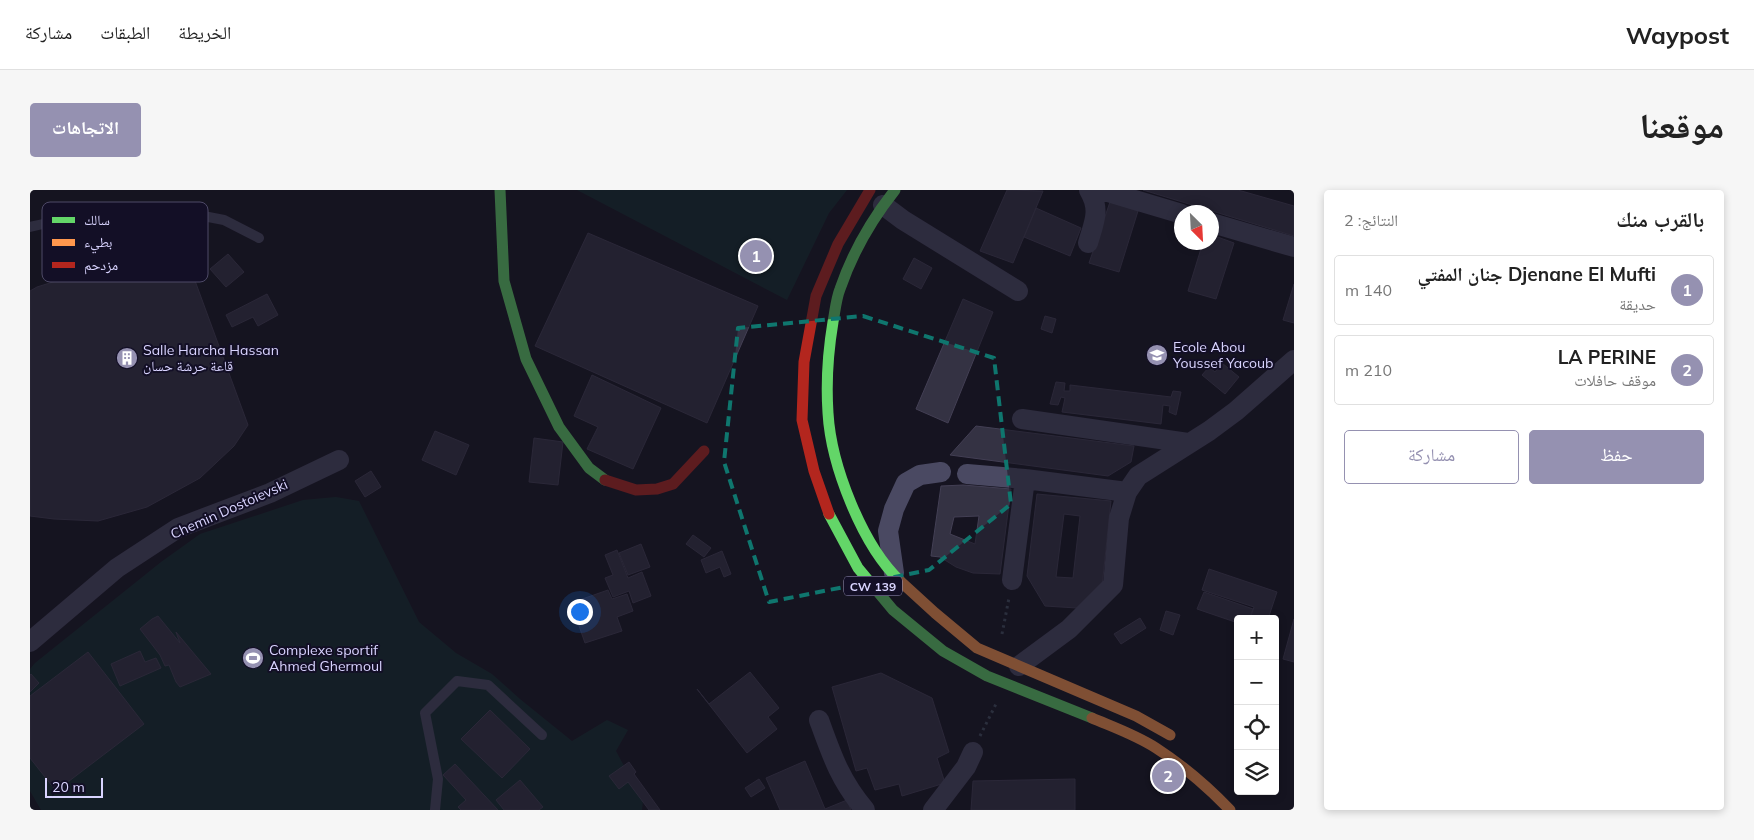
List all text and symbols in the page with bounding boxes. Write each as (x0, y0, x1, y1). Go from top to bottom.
text: Waypost (1626, 20, 1729, 50)
text: مشاركة (25, 21, 72, 44)
text: الطبقات (100, 21, 150, 44)
text: الخريطة (178, 21, 231, 44)
button: الاتجاهات (30, 103, 141, 157)
text: موقعنا (1639, 103, 1724, 147)
legend (42, 202, 208, 282)
north arrow (1174, 205, 1219, 250)
text: بالقرب منك (1616, 206, 1704, 232)
text: النتائج: 2 (1344, 210, 1398, 230)
text: سالك (84, 211, 110, 229)
text: بطيء (84, 233, 113, 254)
pin: 1 (740, 237, 772, 275)
text: مزدحم (84, 256, 118, 275)
text: Djenane El Mufti جنان المفتي (1418, 262, 1656, 286)
text: 140 m (1345, 280, 1392, 300)
text: 1 (1682, 280, 1692, 300)
text: حديقة (1619, 294, 1656, 314)
place label: Ecole Abou Youssef Yacoub (1172, 338, 1273, 372)
place label: Salle Harcha Hassan قاعة حرشة حسان (143, 341, 279, 375)
school or university icon: Ecole Abou Youssef Yacoub (1145, 343, 1169, 367)
text: LA PERINE (1558, 345, 1656, 369)
building icon: Salle Harcha Hassan قاعة حرشة حسان (115, 346, 139, 370)
text: 210 m (1345, 360, 1392, 380)
text: 2 (1682, 360, 1692, 380)
text: موقف حافلات (1574, 370, 1656, 390)
button: مشاركة (1344, 430, 1519, 484)
button: حفظ (1529, 430, 1704, 484)
street label: Chemin Dostoievski (167, 475, 291, 543)
road number: CW 139 (844, 576, 902, 596)
your location (567, 599, 593, 625)
map controls (1234, 615, 1279, 795)
button: + (1234, 615, 1279, 660)
place label: Complexe sportif Ahmed Ghermoul (269, 641, 382, 675)
sports icon: Complexe sportif Ahmed Ghermoul (241, 646, 265, 670)
button: − (1234, 660, 1279, 705)
button: locate (1234, 705, 1279, 750)
button: layers (1234, 750, 1279, 795)
pin: 2 (1152, 757, 1184, 795)
scale bar (45, 775, 102, 798)
text: 20 m (52, 778, 85, 796)

